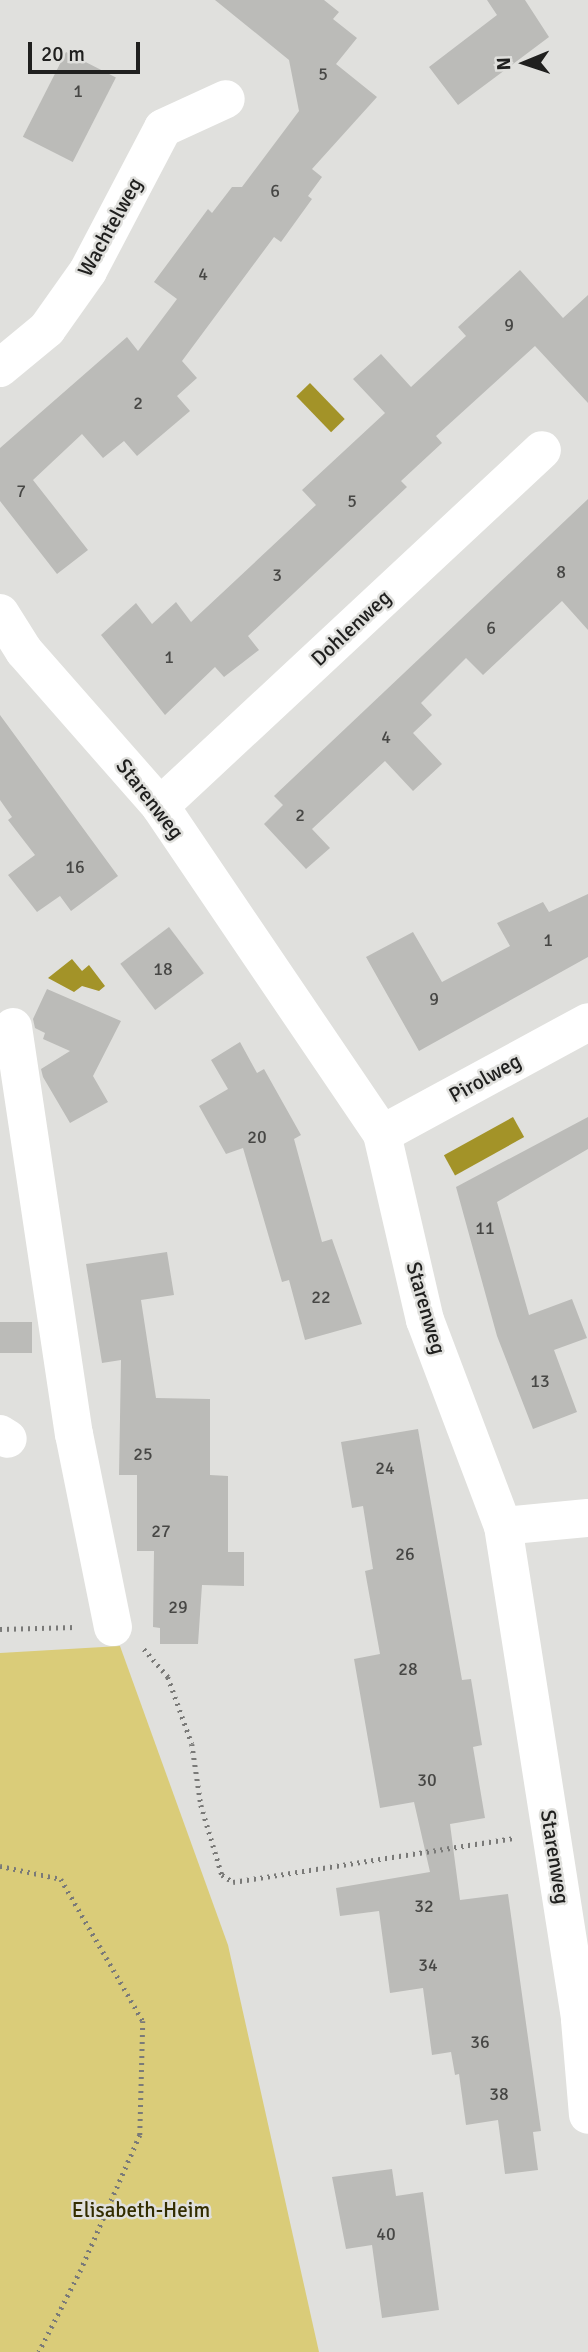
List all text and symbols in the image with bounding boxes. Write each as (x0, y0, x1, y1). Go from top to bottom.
scale bar (32, 28, 144, 72)
north arrow (490, 28, 560, 98)
text: 20 m (41, 41, 85, 67)
text: N (492, 57, 516, 71)
house number: 5 (318, 63, 328, 85)
house number: 1 (73, 80, 83, 102)
street label: Wachtelweg (73, 173, 147, 281)
house number: 6 (270, 180, 280, 202)
house number: 4 (198, 263, 208, 285)
house number: 9 (504, 314, 514, 336)
house number: 2 (133, 392, 143, 414)
house number: 7 (16, 480, 26, 502)
house number: 5 (347, 490, 357, 512)
house number: 8 (556, 561, 566, 583)
house number: 3 (272, 564, 282, 586)
street label: Dohlenweg (306, 585, 396, 671)
house number: 6 (486, 617, 496, 639)
house number: 1 (164, 646, 174, 668)
house number: 4 (381, 726, 391, 748)
street label: Starenweg (111, 754, 189, 844)
house number: 2 (295, 804, 305, 826)
house number: 16 (65, 856, 85, 878)
house number: 1 (543, 929, 553, 951)
house number: 18 (153, 958, 173, 980)
house number: 9 (429, 988, 439, 1010)
street label: Pirolweg (445, 1048, 525, 1108)
house number: 20 (247, 1126, 267, 1148)
house number: 11 (475, 1217, 495, 1239)
street label: Starenweg (401, 1259, 451, 1357)
house number: 22 (311, 1286, 331, 1308)
house number: 13 (530, 1370, 550, 1392)
house number: 25 (133, 1443, 153, 1465)
house number: 24 (375, 1457, 395, 1479)
house number: 27 (151, 1520, 171, 1542)
house number: 26 (395, 1543, 415, 1565)
house number: 29 (168, 1596, 188, 1618)
house number: 28 (398, 1658, 418, 1680)
house number: 30 (417, 1769, 437, 1791)
street label: Starenweg (535, 1808, 575, 1906)
house number: 32 (414, 1895, 434, 1917)
house number: 34 (418, 1954, 438, 1976)
house number: 36 (470, 2031, 490, 2053)
house number: 38 (489, 2083, 509, 2105)
park label: Elisabeth-Heim (72, 2197, 210, 2223)
house number: 40 (376, 2223, 396, 2245)

